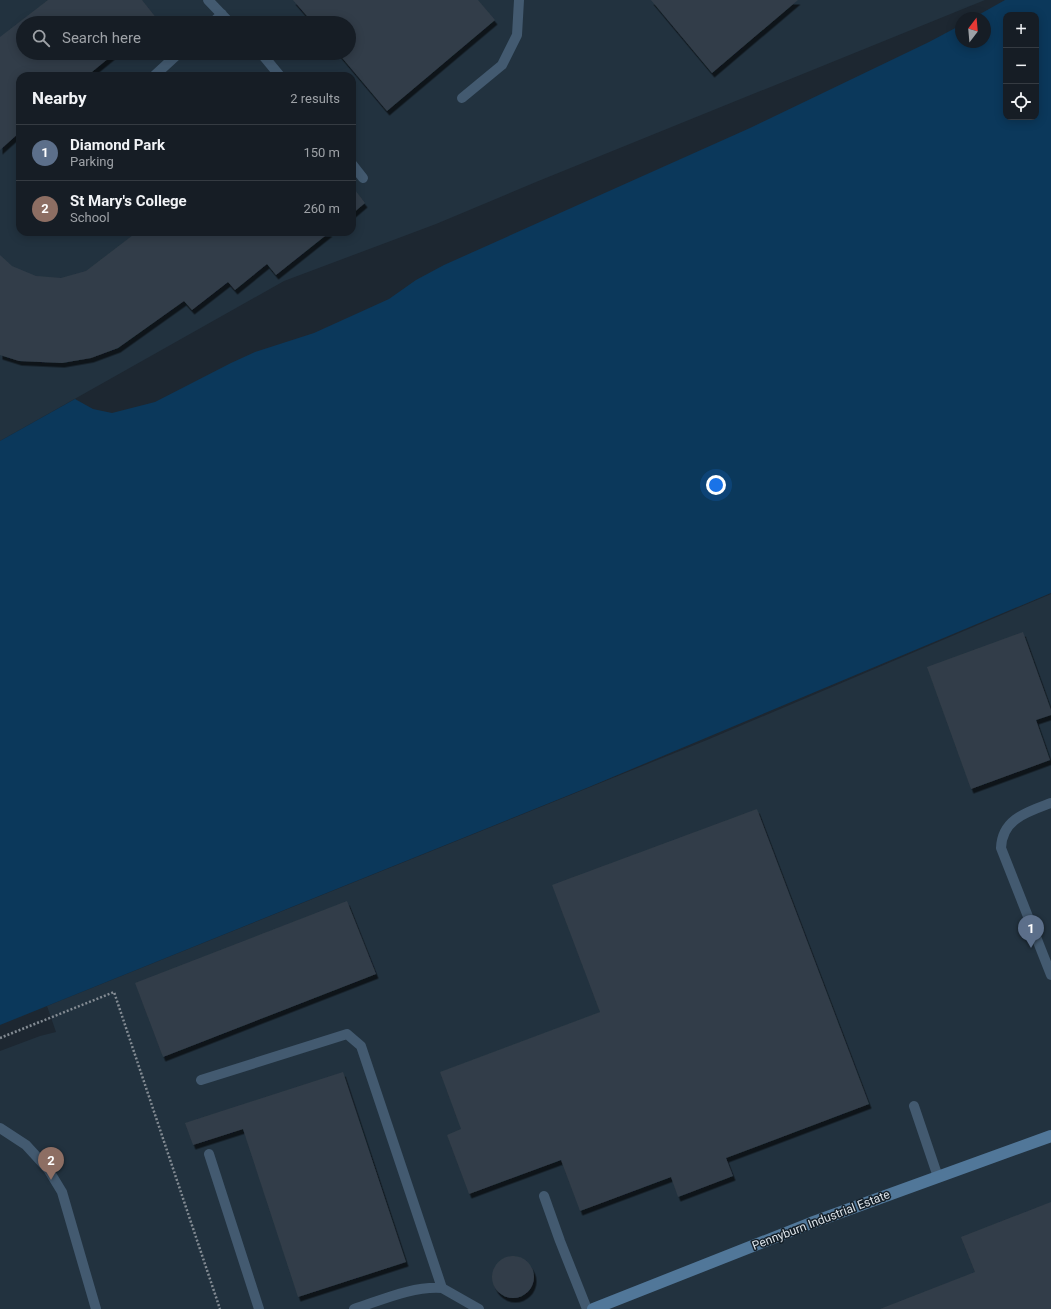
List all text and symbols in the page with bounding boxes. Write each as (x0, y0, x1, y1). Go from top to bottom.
north arrow (955, 12, 991, 48)
map controls (1003, 12, 1039, 120)
button: + (1003, 12, 1039, 48)
search box (16, 16, 356, 60)
icon: search (30, 27, 52, 49)
text: Search here (62, 29, 141, 47)
button: − (1003, 48, 1039, 84)
button: locate (1003, 84, 1039, 120)
text: Nearby (32, 88, 87, 108)
text: 2 results (290, 91, 340, 106)
text: Diamond Park (70, 136, 165, 154)
text: 1 (41, 145, 49, 160)
text: 150 m (303, 145, 340, 160)
text: Parking (70, 154, 114, 169)
text: St Mary's College (70, 192, 187, 210)
text: 2 (41, 201, 49, 216)
text: 260 m (303, 201, 340, 216)
text: School (70, 210, 110, 225)
your location (706, 475, 726, 495)
pin: 1 (1018, 915, 1044, 948)
pin: 2 (38, 1147, 64, 1180)
street label: Pennyburn Industrial Estate (750, 1187, 892, 1253)

